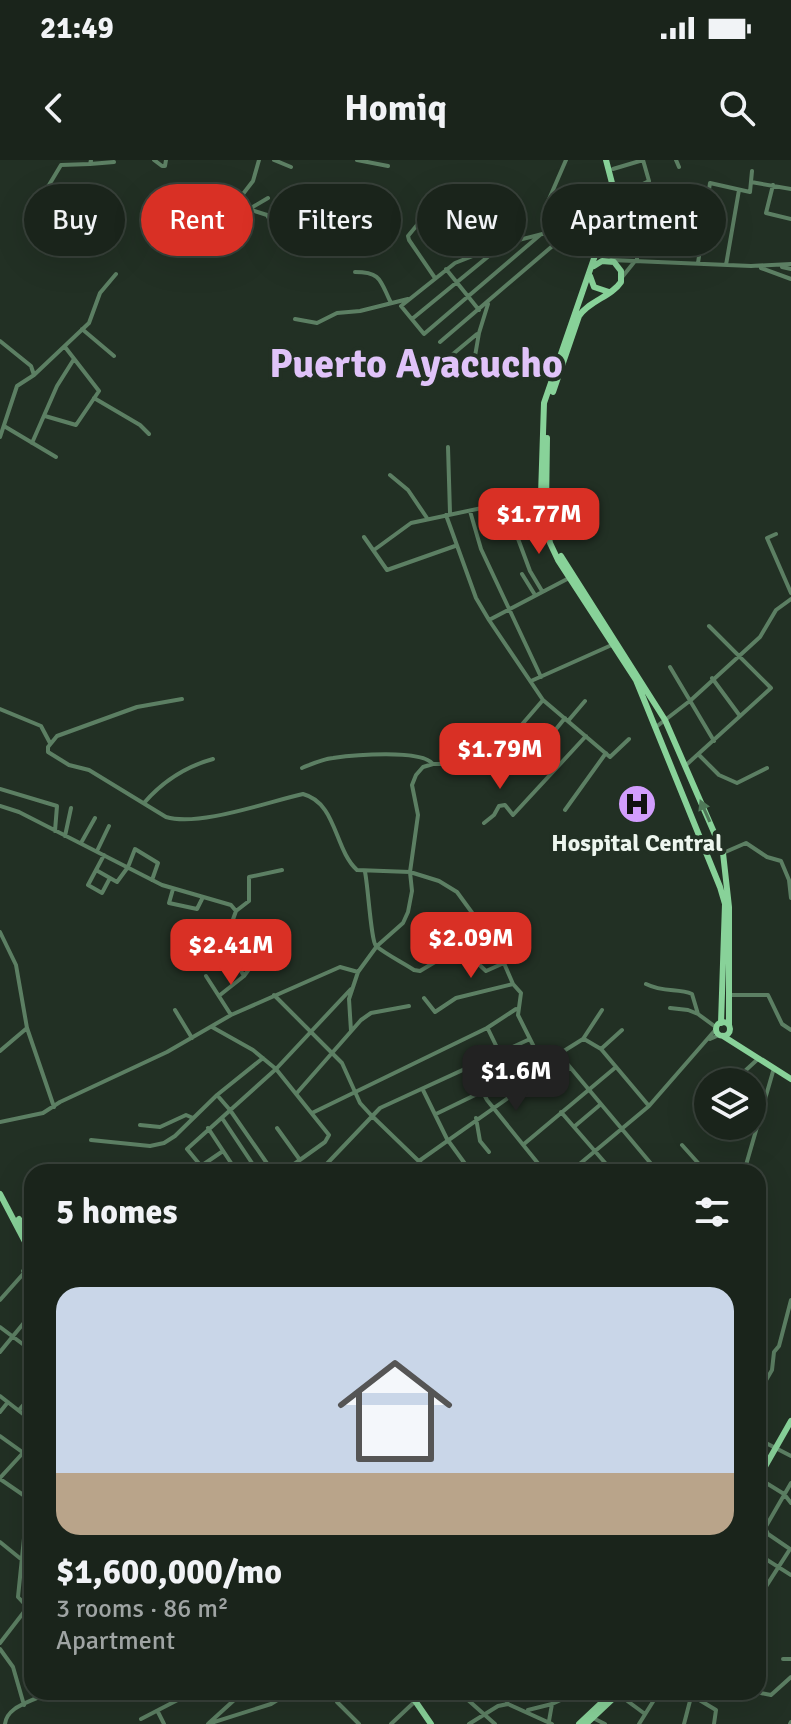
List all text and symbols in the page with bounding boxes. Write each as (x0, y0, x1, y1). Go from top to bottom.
text: 21:49 (40, 10, 114, 47)
icon: back (32, 86, 76, 130)
text: Homiq (344, 86, 447, 131)
icon: search (715, 86, 759, 130)
chip: Buy (24, 184, 125, 256)
chip: Rent (141, 184, 253, 256)
chip: Filters (269, 184, 401, 256)
chip: New (417, 184, 526, 256)
chip: Apartment (542, 184, 726, 256)
district label: Puerto Ayacucho (269, 339, 563, 389)
pin: $1.77M (474, 488, 604, 556)
text: $1.77M (496, 498, 582, 530)
pin: $1.79M (435, 723, 565, 791)
text: $1.79M (457, 733, 543, 765)
hospital icon: Hospital Central (616, 783, 658, 825)
one-way arrow (698, 799, 712, 823)
place label: Hospital Central (551, 828, 723, 858)
pin: $2.09M (406, 912, 536, 980)
pin: $2.41M (166, 919, 296, 987)
text: $2.09M (428, 922, 514, 954)
text: $2.41M (188, 929, 274, 961)
pin: $1.6M (460, 1045, 572, 1113)
text: $1.6M (480, 1055, 552, 1087)
map controls (694, 1068, 766, 1140)
button: layers (694, 1068, 766, 1140)
icon: filters (690, 1190, 734, 1234)
text: 5 homes (56, 1191, 177, 1233)
icon: home (323, 1339, 467, 1483)
text: $1,600,000/mo (56, 1551, 282, 1593)
text: 3 rooms · 86 m² (56, 1593, 229, 1625)
text: Apartment (56, 1625, 175, 1657)

